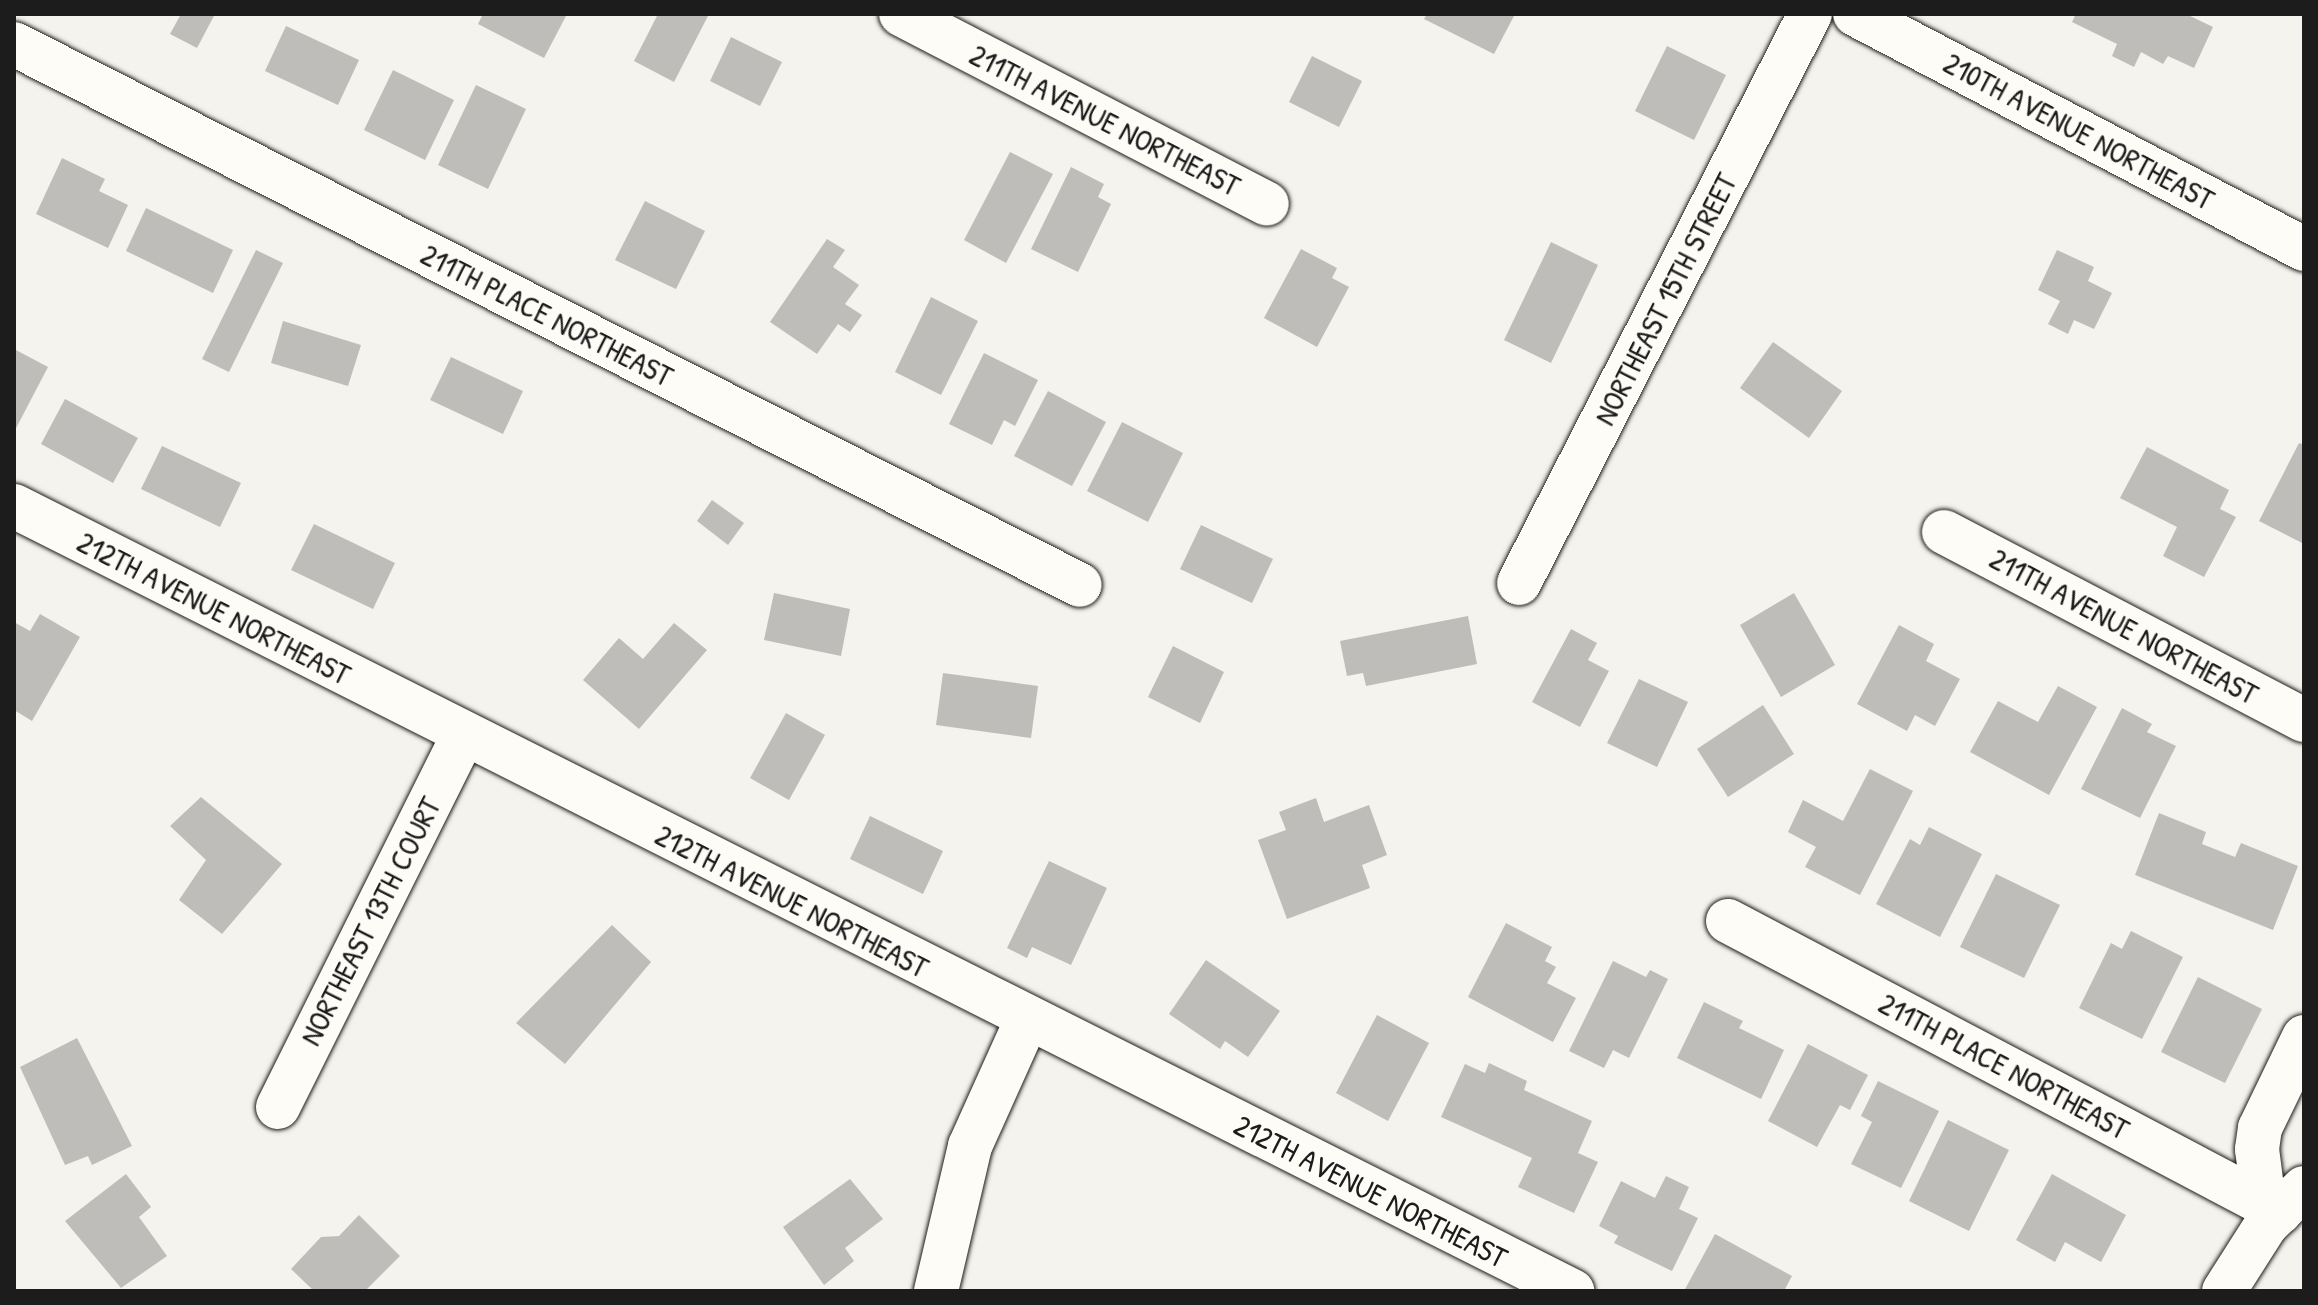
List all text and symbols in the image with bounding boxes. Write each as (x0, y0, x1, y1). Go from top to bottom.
street label: 211TH AVENUE NORTHEAST (964, 36, 1246, 204)
street label: 210TH AVENUE NORTHEAST (1938, 45, 2220, 217)
street label: NORTHEAST 15TH STREET (1586, 167, 1744, 431)
street label: 211TH PLACE NORTHEAST (415, 236, 679, 394)
street label: 212TH AVENUE NORTHEAST (72, 524, 356, 692)
street label: 211TH AVENUE NORTHEAST (1984, 540, 2264, 712)
street label: NORTHEAST 13TH COURT (292, 791, 448, 1051)
street label: 212TH AVENUE NORTHEAST (650, 817, 934, 985)
street label: 211TH PLACE NORTHEAST (1873, 985, 2135, 1147)
street label: 212TH AVENUE NORTHEAST (1229, 1107, 1513, 1275)

